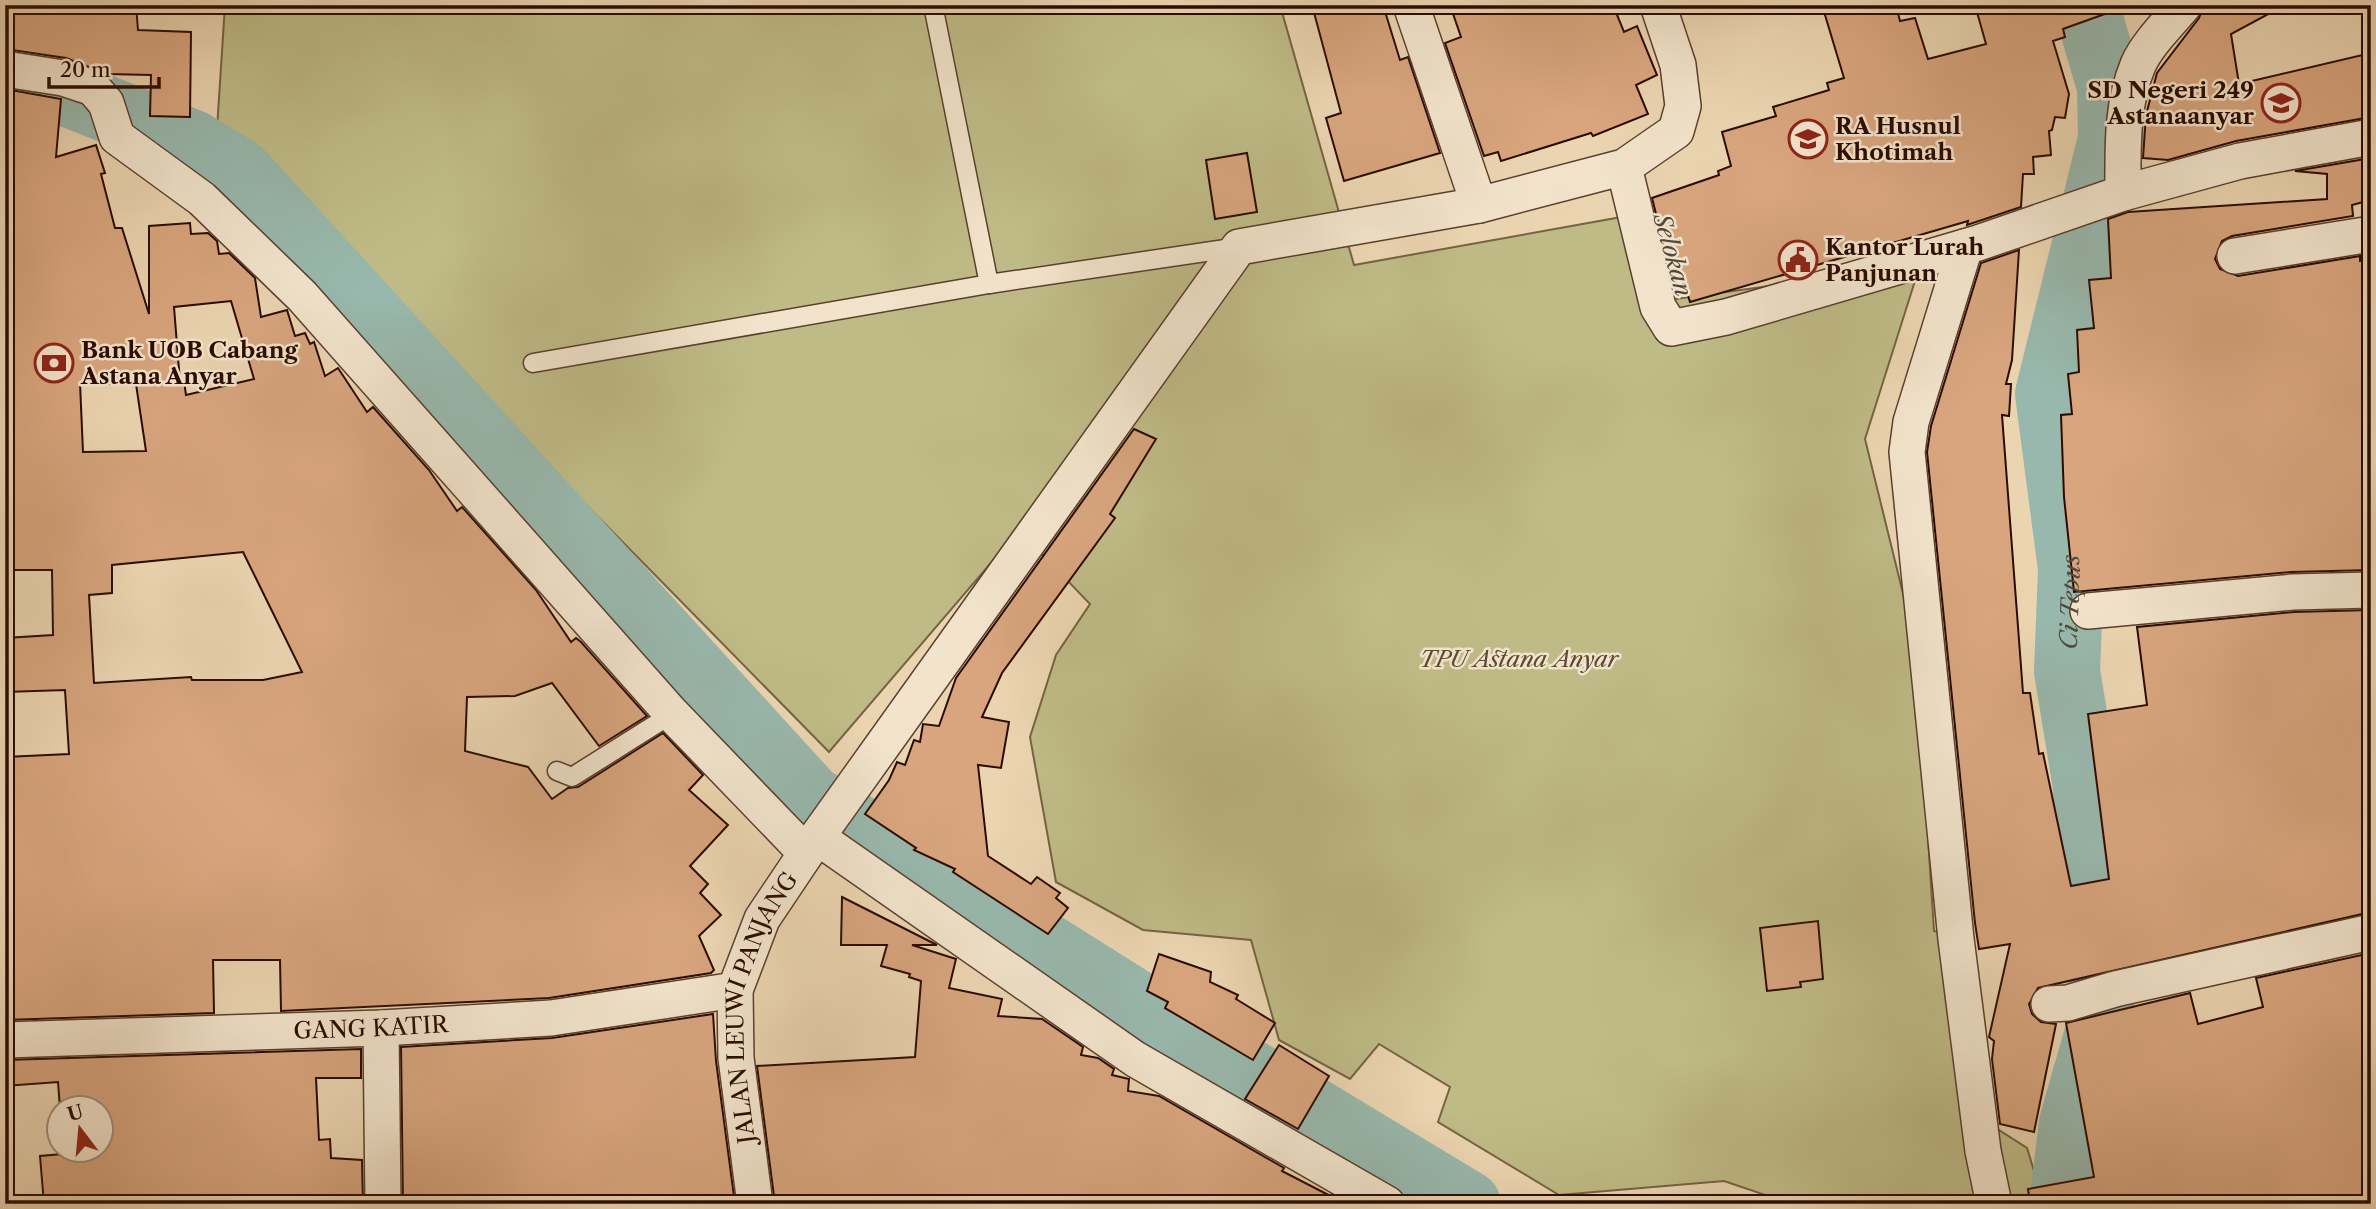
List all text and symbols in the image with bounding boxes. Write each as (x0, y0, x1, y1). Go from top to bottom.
scale bar (49, 46, 159, 90)
text: 20 m (60, 57, 111, 82)
place label: SD Negeri 249 Astanaanyar (2087, 76, 2255, 130)
school or university icon: SD Negeri 249 Astanaanyar (2260, 82, 2302, 124)
place label: RA Husnul Khotimah (1835, 112, 1961, 166)
school or university icon: RA Husnul Khotimah (1787, 118, 1829, 160)
water label: Selokan (1647, 208, 1699, 300)
place label: Kantor Lurah Panjunan (1825, 233, 1984, 287)
public building icon: Kantor Lurah Panjunan (1777, 239, 1819, 281)
place label: Bank UOB Cabang Astana Anyar (80, 336, 298, 390)
bank icon: Bank UOB Cabang Astana Anyar (33, 342, 75, 384)
water label: Ci Tepus (2053, 552, 2086, 650)
park label: TPU Astana Anyar (1420, 645, 1620, 673)
street label: JALAN LEUWI PANJANG (721, 867, 804, 1148)
street label: GANG KATIR (293, 1010, 450, 1045)
north arrow (46, 1094, 116, 1164)
text: U (65, 1100, 87, 1126)

